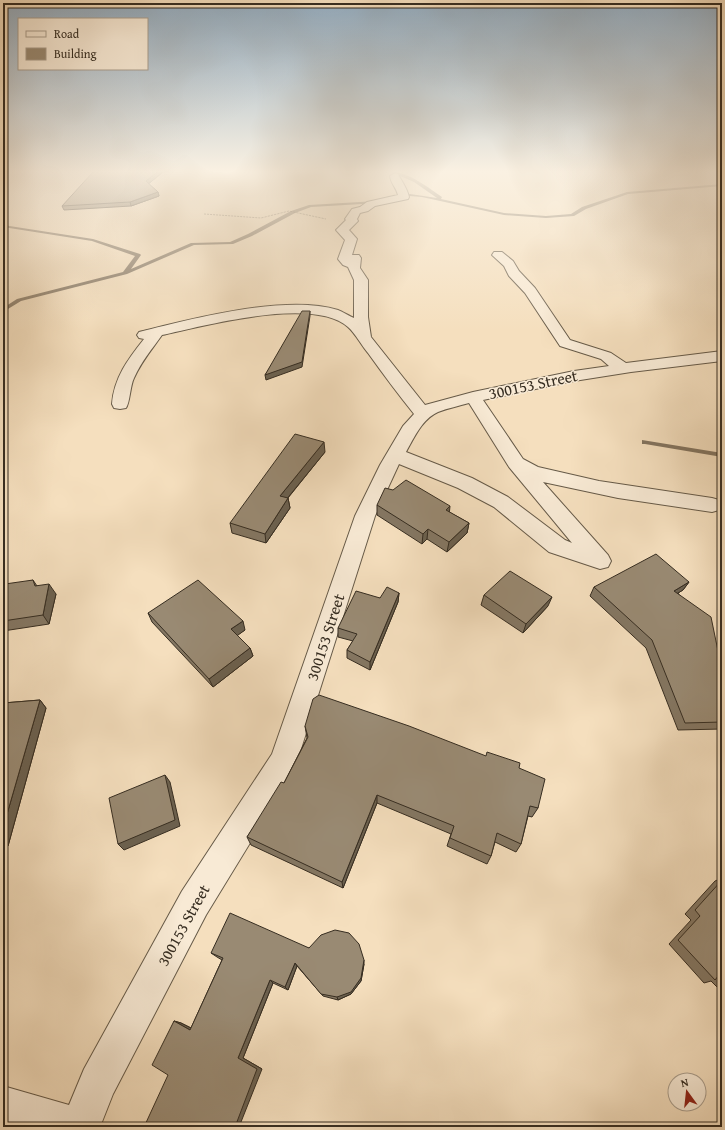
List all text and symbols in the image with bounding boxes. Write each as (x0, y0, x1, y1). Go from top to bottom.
legend (18, 18, 148, 70)
text: Road (54, 25, 80, 42)
text: Building (54, 45, 97, 62)
street label: 300153 Street (486, 363, 580, 405)
street label: 300153 Street (300, 590, 350, 684)
street label: 300153 Street (151, 879, 216, 970)
north arrow (667, 1072, 707, 1112)
text: N (679, 1073, 691, 1091)

